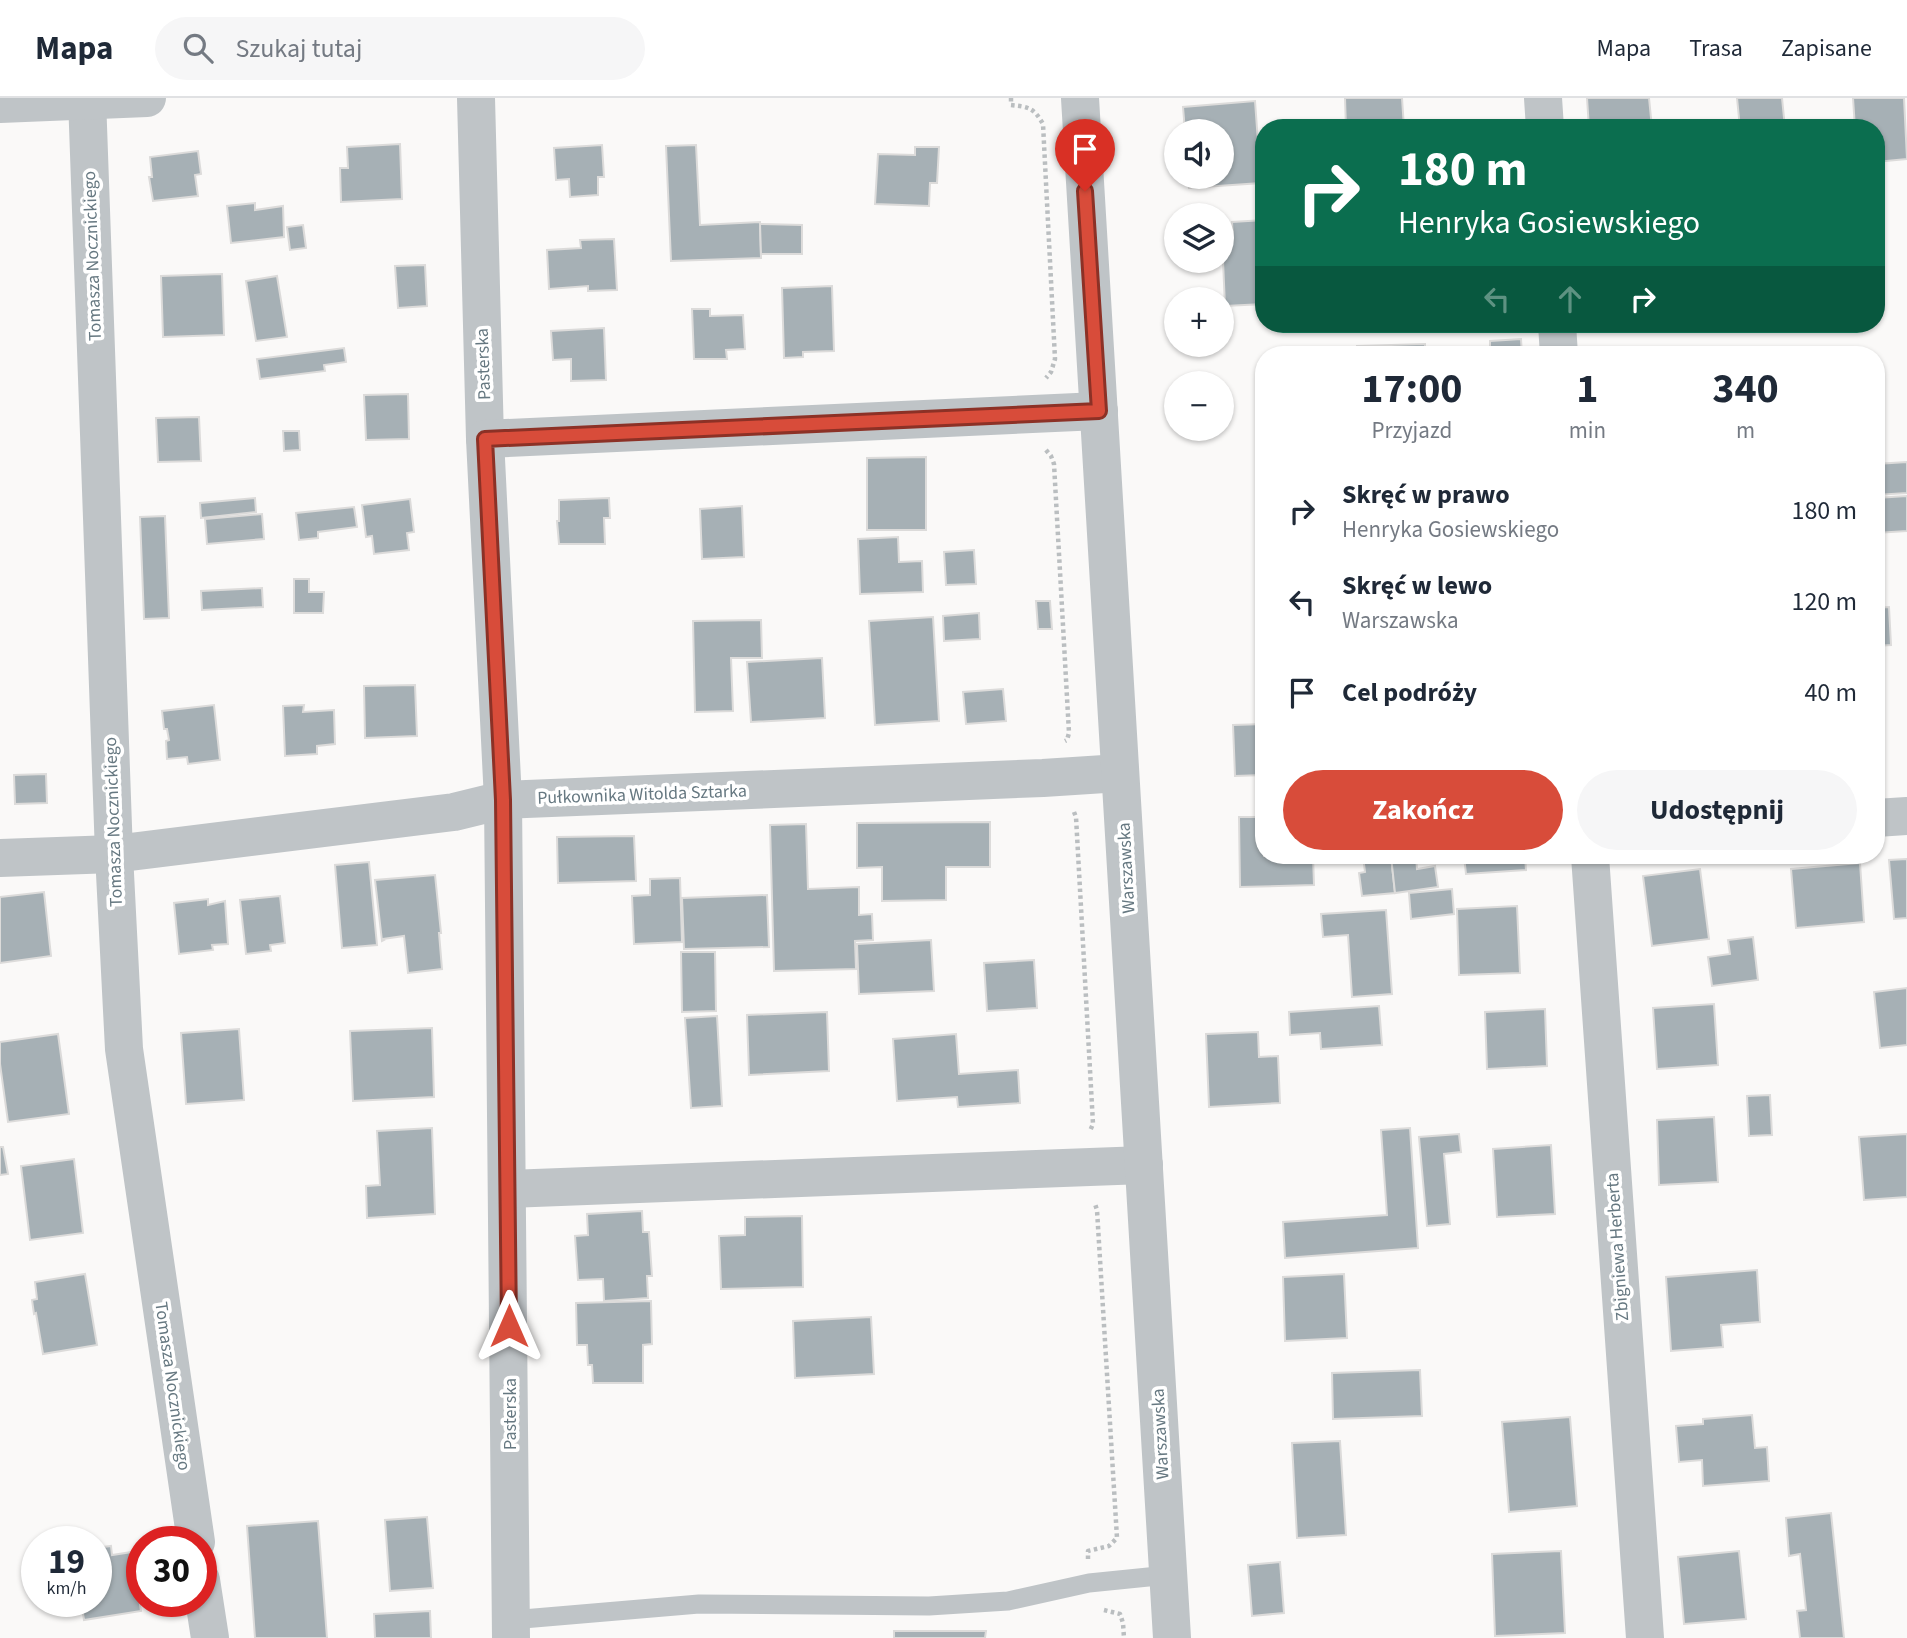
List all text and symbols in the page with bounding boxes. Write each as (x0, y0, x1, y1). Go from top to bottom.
search box (155, 17, 645, 80)
text: Mapa (35, 25, 113, 72)
icon: search (179, 29, 217, 67)
text: Szukaj tutaj (235, 30, 362, 67)
text: Mapa (1597, 31, 1651, 66)
text: Trasa (1689, 31, 1743, 66)
text: Zapisane (1781, 31, 1872, 66)
pin (1055, 119, 1115, 191)
map controls (1164, 119, 1234, 441)
button: sound (1164, 119, 1234, 189)
icon: arrive (1066, 130, 1104, 168)
text: 180 m (1398, 135, 1527, 205)
icon: right (1283, 147, 1374, 238)
street label: Tomasza Nocznickiego (77, 171, 108, 341)
text: Henryka Gosiewskiego (1398, 200, 1700, 246)
button: layers (1164, 203, 1234, 273)
icon: left (1478, 280, 1516, 318)
icon: ahead (1551, 280, 1589, 318)
icon: right (1624, 280, 1662, 318)
button: + (1164, 287, 1234, 357)
street label: Pasterska (470, 328, 497, 400)
text: 17:00 (1361, 359, 1463, 419)
text: 1 (1576, 359, 1598, 419)
text: 340 (1712, 359, 1779, 419)
button: − (1164, 371, 1234, 441)
text: Przyjazd (1372, 414, 1452, 447)
text: min (1569, 414, 1606, 447)
text: m (1736, 414, 1755, 447)
text: Skręć w prawo (1342, 476, 1510, 513)
icon: right (1283, 492, 1321, 530)
text: 180 m (1791, 492, 1857, 529)
text: Henryka Gosiewskiego (1342, 513, 1559, 546)
text: Skręć w lewo (1342, 567, 1492, 604)
icon: left (1283, 583, 1321, 621)
text: 120 m (1791, 583, 1857, 620)
text: Warszawska (1342, 604, 1459, 637)
icon: arrive (1283, 674, 1321, 712)
text: Cel podróży (1342, 674, 1477, 711)
text: 40 m (1804, 674, 1857, 711)
street label: Tomasza Nocznickiego (98, 737, 129, 907)
button: Zakończ (1283, 770, 1563, 850)
button: Udostępnij (1577, 770, 1857, 850)
street label: Pułkownika Witolda Sztarka (537, 778, 747, 811)
street label: Warszawska (1112, 822, 1141, 914)
street label: Zbigniewa Herberta (1600, 1172, 1635, 1322)
position arrow (472, 1289, 546, 1363)
street label: Tomasza Nocznickiego (148, 1300, 197, 1472)
street label: Pasterska (498, 1378, 523, 1450)
street label: Warszawska (1146, 1388, 1175, 1480)
speed limit sign: 30 (126, 1526, 217, 1617)
text: 19 (48, 1537, 85, 1587)
text: km/h (47, 1576, 86, 1601)

